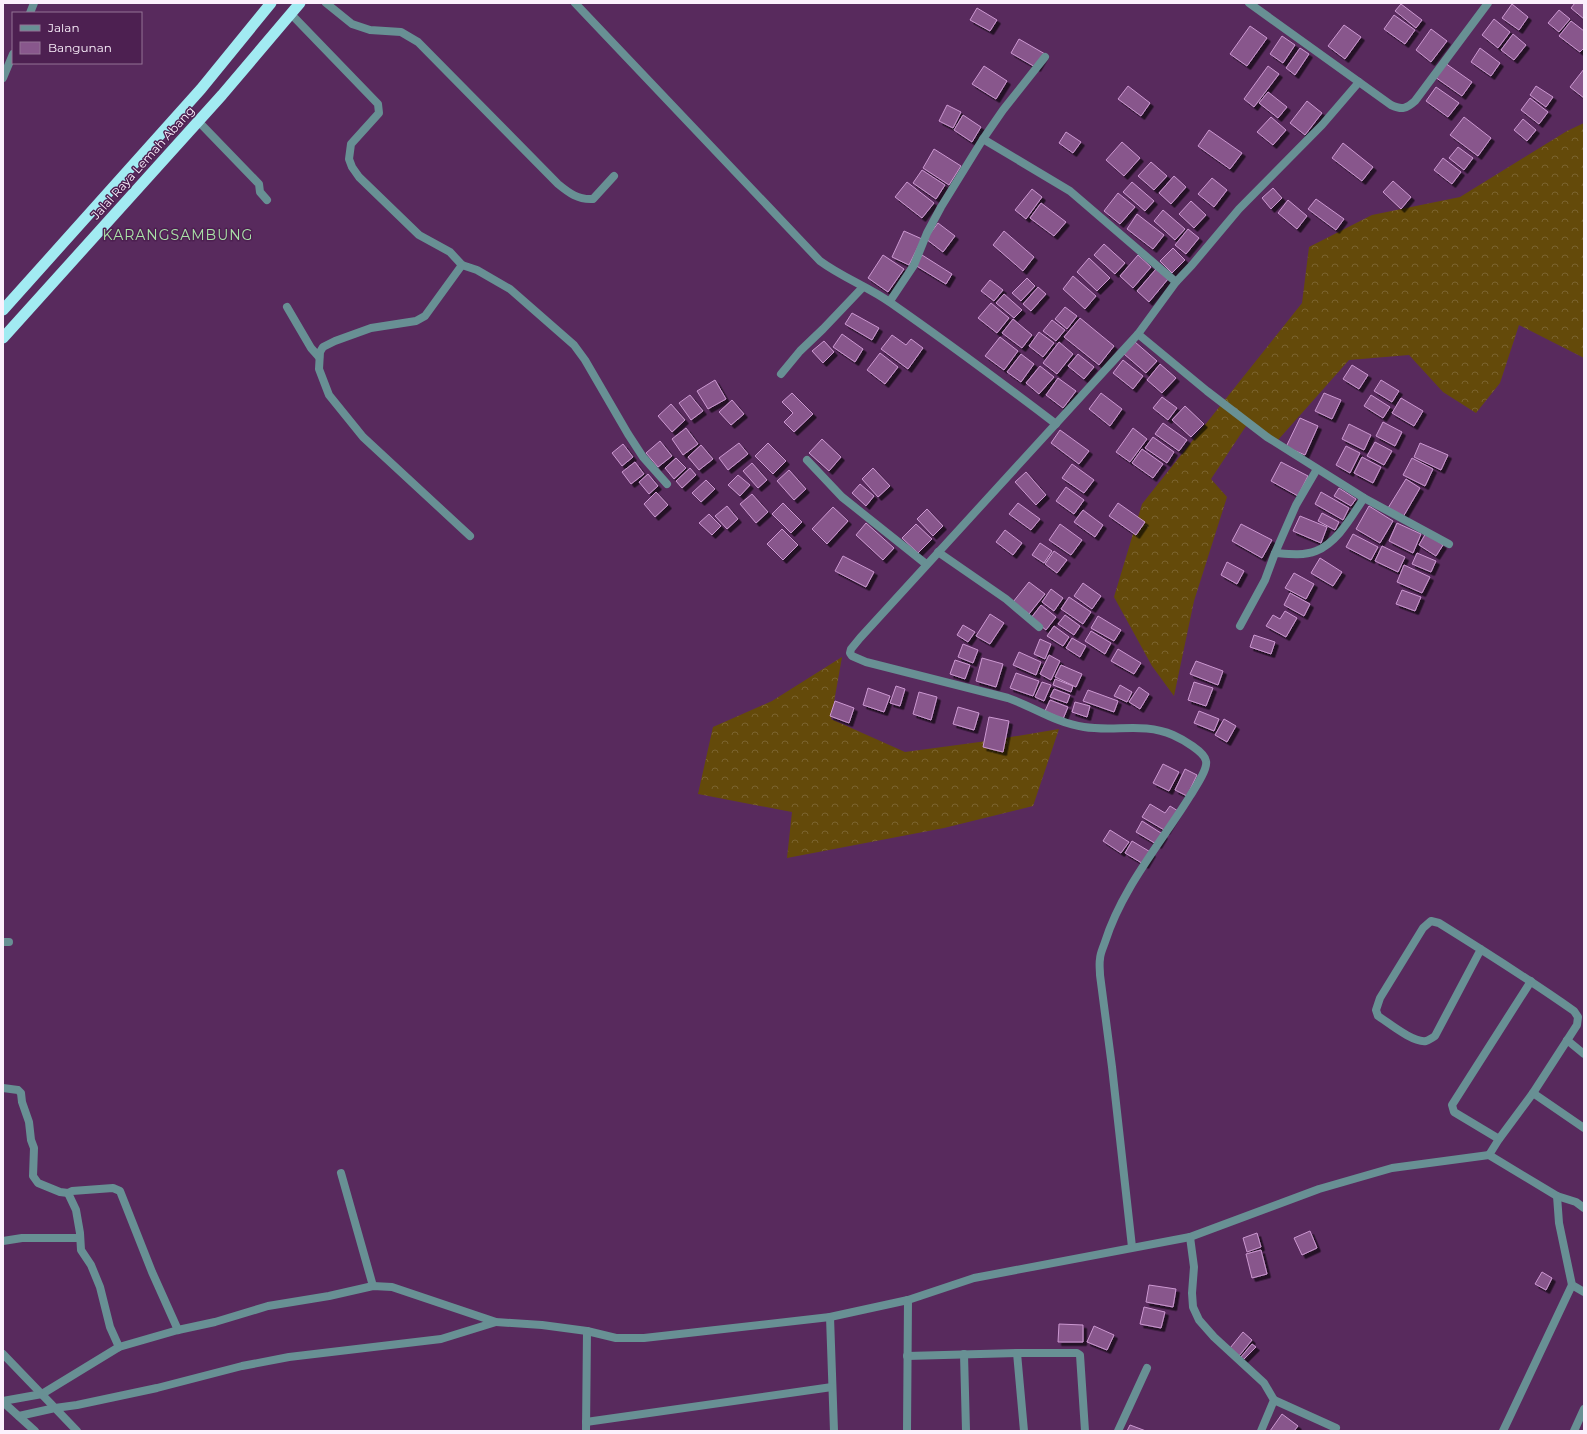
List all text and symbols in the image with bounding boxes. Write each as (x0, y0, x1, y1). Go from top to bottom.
legend (12, 12, 142, 64)
text: Jalan (47, 20, 80, 35)
text: Bangunan (48, 40, 112, 55)
street label: Jalal Raya Lemah Abang (87, 103, 197, 223)
district label: KARANGSAMBUNG (103, 226, 253, 244)

